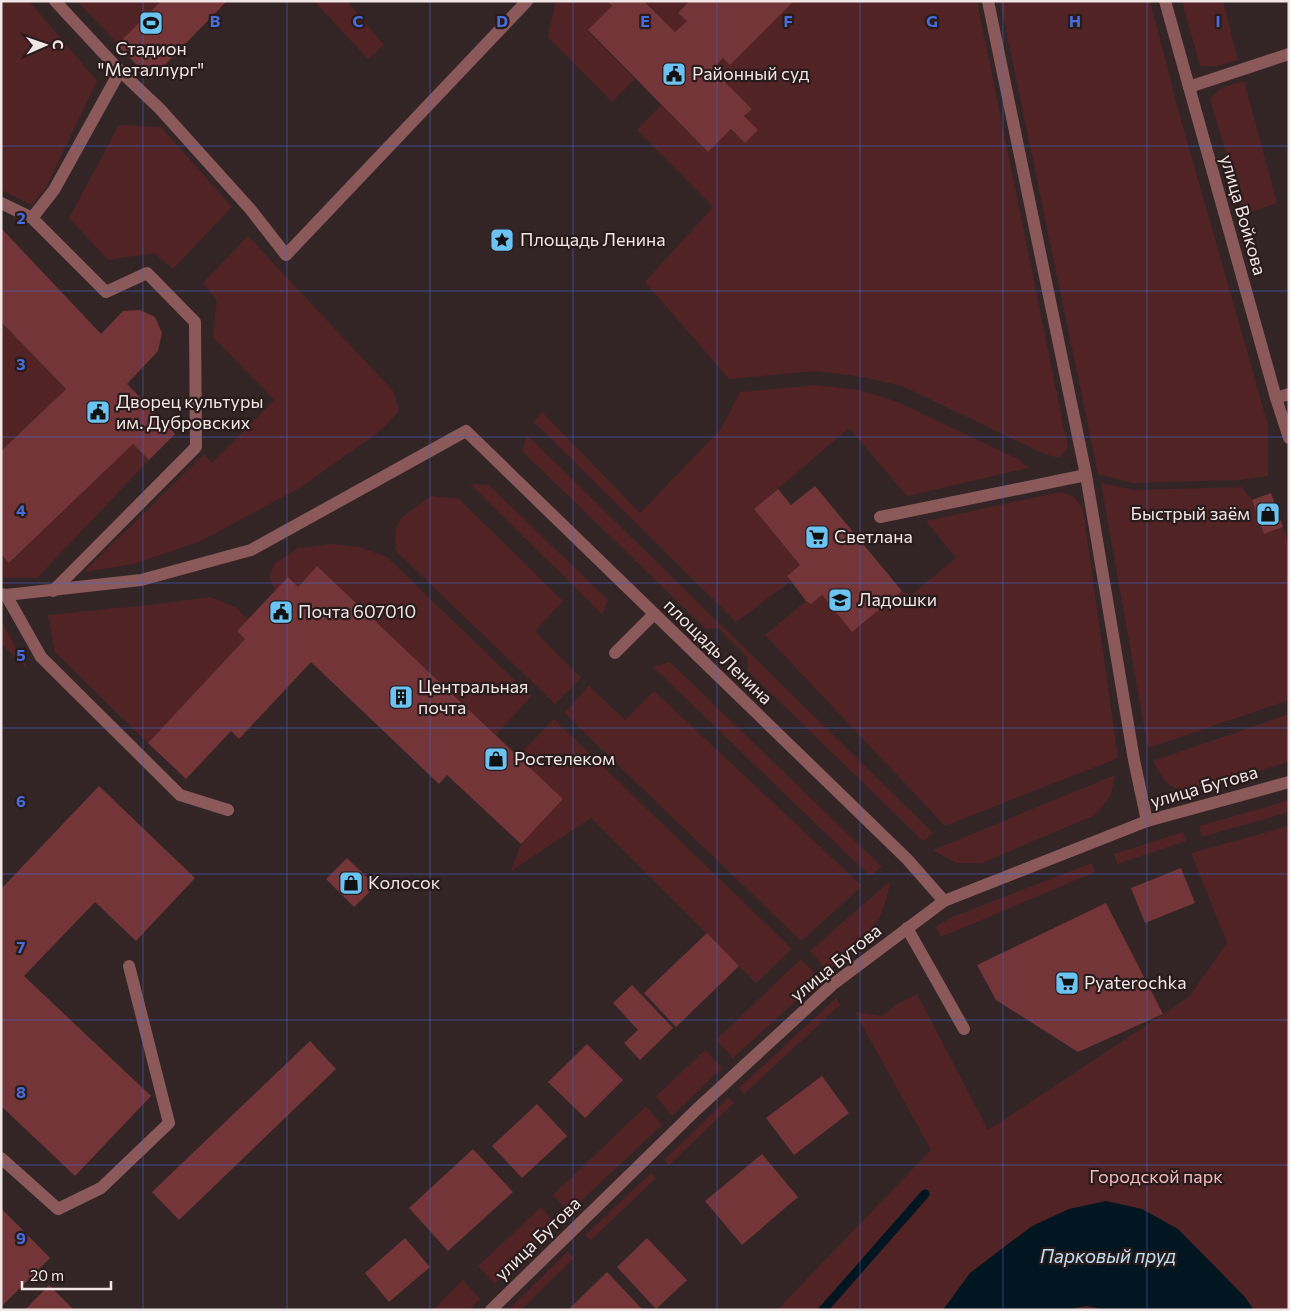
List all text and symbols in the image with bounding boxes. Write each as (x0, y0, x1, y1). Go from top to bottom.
sports icon: Стадион "Металлург" (138, 10, 164, 36)
text: B (210, 11, 221, 30)
text: C (353, 11, 364, 30)
text: D (496, 11, 508, 30)
text: E (640, 11, 650, 30)
text: F (783, 11, 793, 30)
text: G (926, 11, 938, 30)
text: H (1069, 11, 1081, 30)
text: I (1215, 11, 1221, 30)
north arrow (20, 20, 70, 70)
place label: Стадион "Металлург" (98, 37, 204, 80)
text: С (50, 39, 67, 50)
public building icon: Районный суд (661, 61, 687, 87)
place label: Районный суд (692, 62, 810, 84)
street label: улица Войкова (1216, 152, 1272, 277)
text: 2 (16, 208, 26, 227)
place icon: Площадь Ленина (489, 227, 515, 253)
place label: Площадь Ленина (520, 228, 666, 250)
text: 3 (16, 354, 26, 373)
place label: Дворец культуры им. Дубровских (116, 390, 263, 433)
public building icon: Дворец культуры им. Дубровских (85, 399, 111, 425)
text: 4 (16, 500, 26, 519)
shop icon: Быстрый заём (1255, 501, 1281, 527)
place label: Быстрый заём (1131, 502, 1250, 524)
supermarket icon: Светлана (804, 524, 830, 550)
place label: Светлана (834, 525, 913, 547)
school or university icon: Ладошки (827, 587, 853, 613)
place label: Ладошки (858, 588, 937, 610)
street label: площадь Ленина (660, 594, 778, 709)
public building icon: Почта 607010 (268, 599, 294, 625)
place label: Почта 607010 (298, 600, 416, 622)
text: 5 (16, 645, 26, 664)
place label: Центральная почта (418, 675, 529, 718)
building icon: Центральная почта (388, 684, 414, 710)
shop icon: Ростелеком (483, 746, 509, 772)
place label: Ростелеком (514, 747, 615, 769)
street label: улица Бутова (1147, 760, 1260, 812)
text: 6 (16, 791, 26, 810)
shop icon: Колосок (338, 870, 364, 896)
place label: Колосок (368, 871, 441, 893)
street label: улица Бутова (785, 919, 885, 1006)
text: 7 (17, 937, 26, 956)
supermarket icon: Pyaterochka (1054, 970, 1080, 996)
place label: Pyaterochka (1084, 971, 1187, 993)
text: 8 (16, 1082, 26, 1101)
park label: Городской парк (1089, 1165, 1223, 1187)
street label: улица Бутова (490, 1192, 585, 1285)
text: 9 (16, 1228, 26, 1247)
water label: Парковый пруд (1040, 1244, 1176, 1267)
scale bar (22, 1258, 111, 1290)
text: 20 m (30, 1266, 64, 1284)

